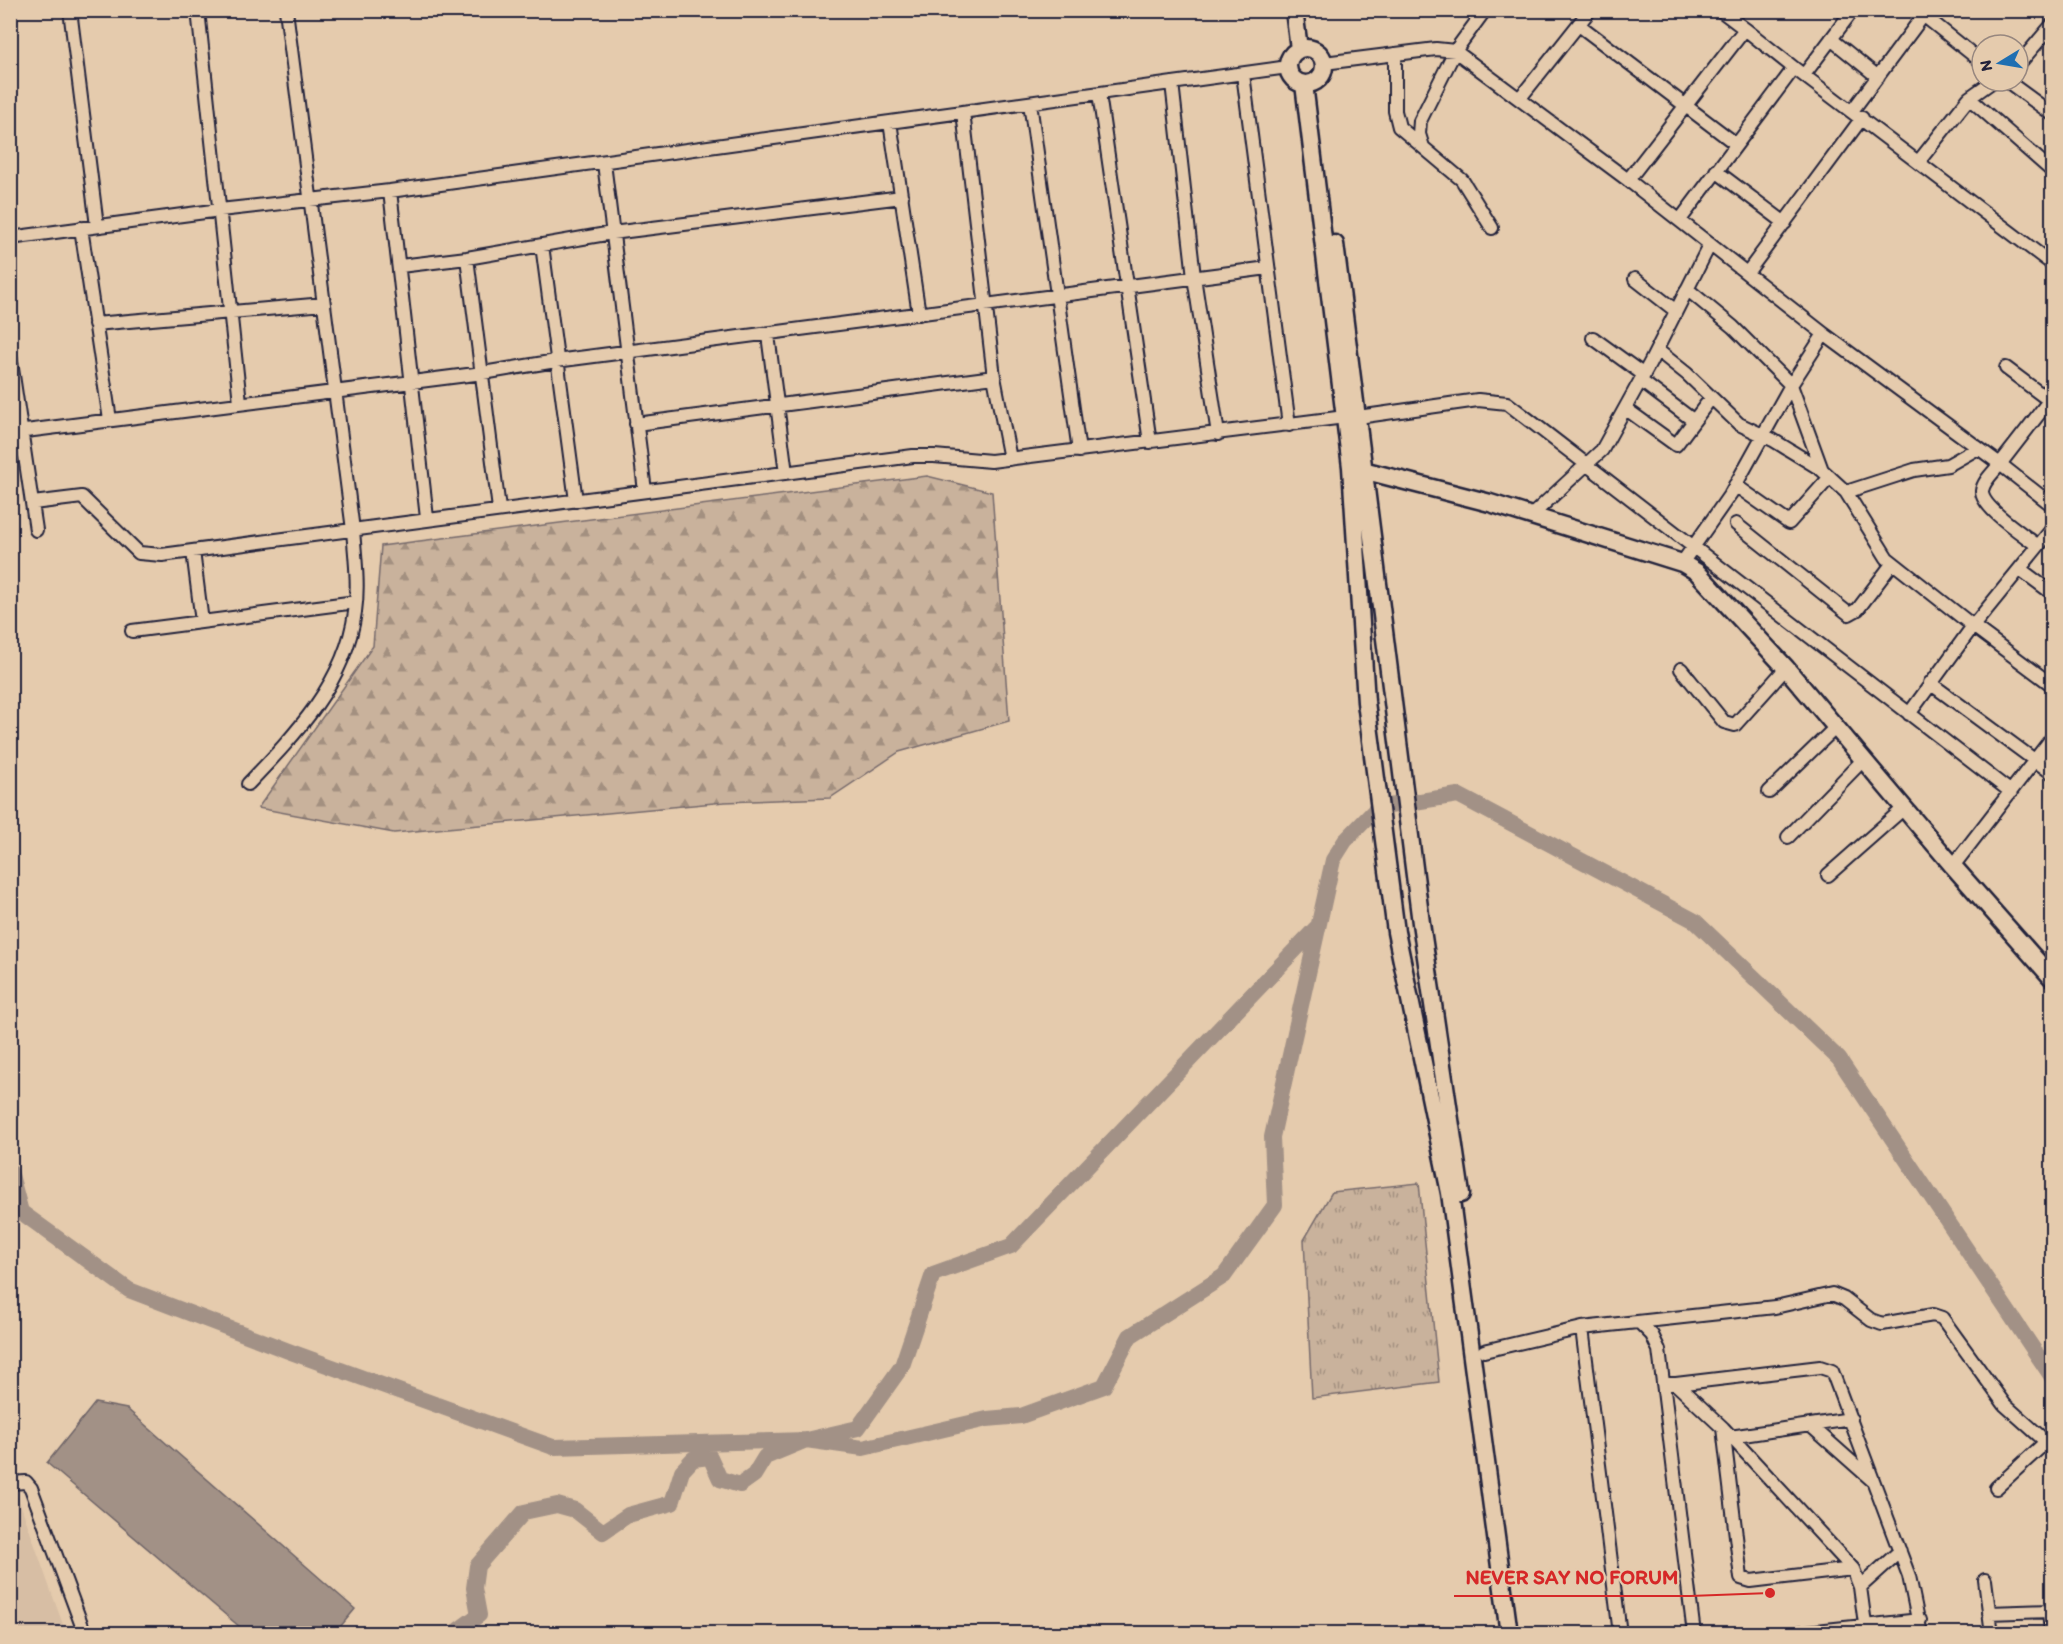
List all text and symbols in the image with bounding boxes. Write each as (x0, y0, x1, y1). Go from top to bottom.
north arrow (1970, 33, 2030, 93)
text: N (1975, 59, 1996, 73)
callout: NEVER SAY NO FORUM (1454, 1557, 1690, 1596)
text: NEVER SAY NO FORUM (1466, 1564, 1678, 1589)

